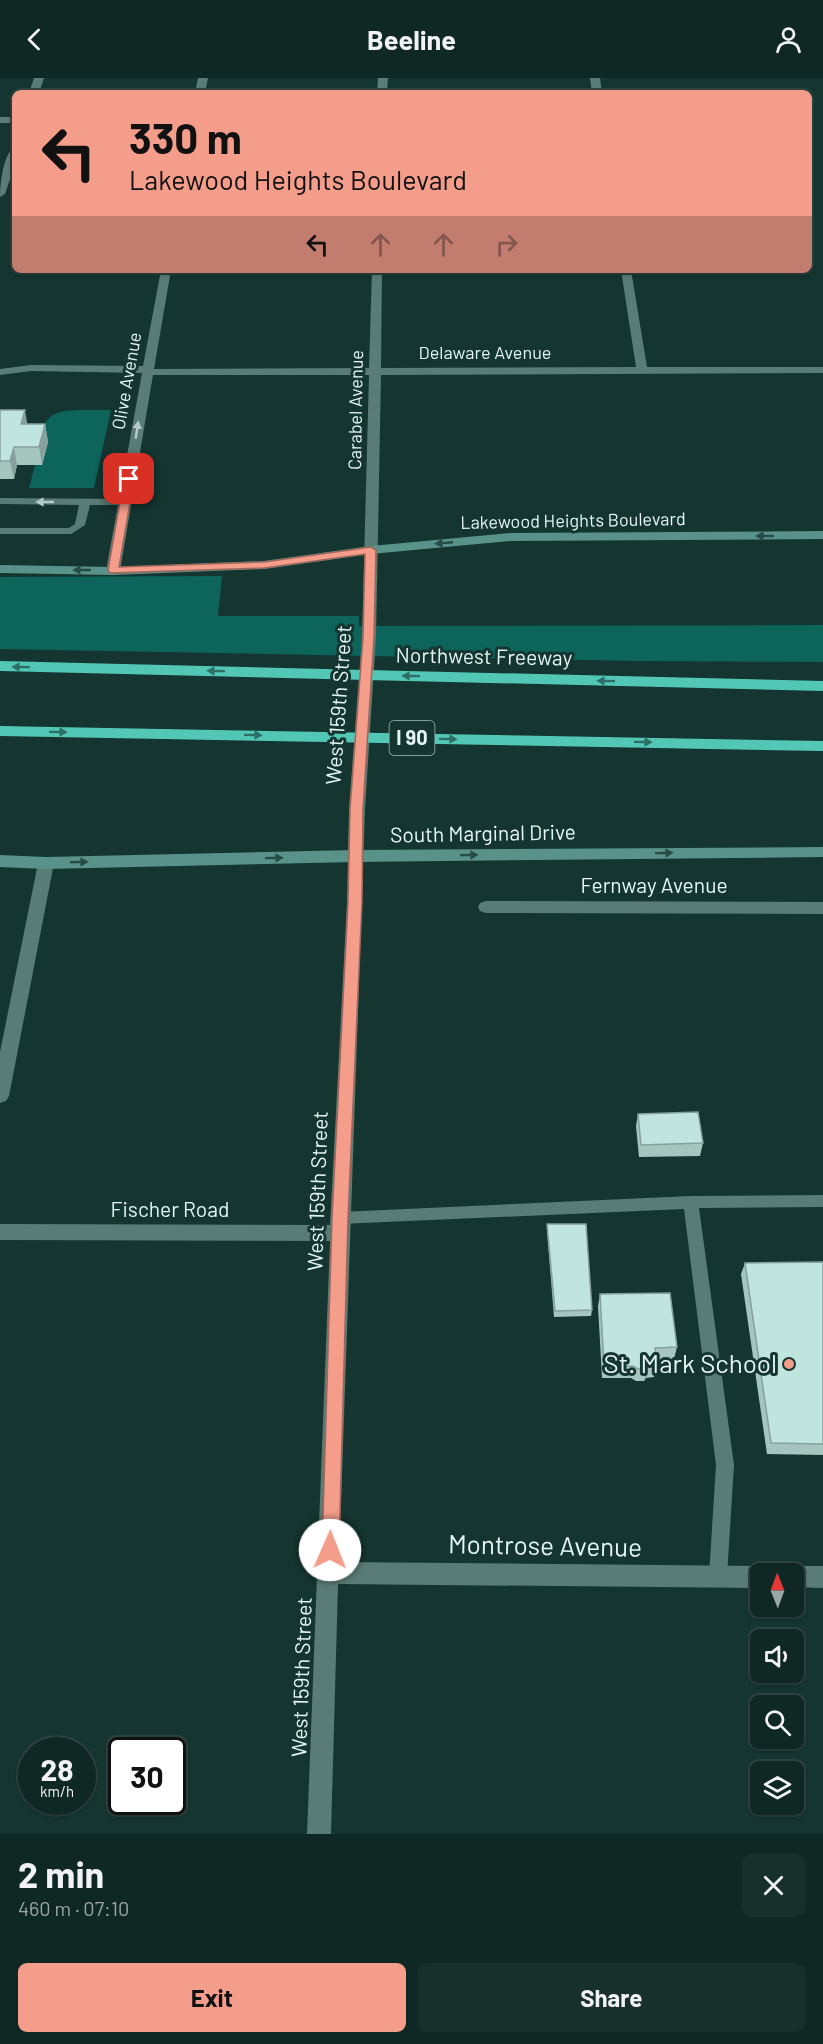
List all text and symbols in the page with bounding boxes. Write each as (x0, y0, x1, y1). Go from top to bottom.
icon: back (18, 23, 51, 56)
text: Beeline (367, 23, 456, 55)
icon: person (772, 23, 805, 56)
text: 330 m (129, 112, 242, 162)
icon: left (30, 114, 108, 192)
text: Lakewood Heights Boulevard (129, 163, 467, 195)
icon: left (301, 228, 334, 261)
icon: ahead (364, 228, 397, 261)
icon: ahead (427, 228, 460, 261)
icon: right (490, 228, 523, 261)
street label: Olive Avenue (107, 330, 145, 431)
street label: Delaware Avenue (419, 341, 551, 363)
street label: Carabel Avenue (343, 350, 367, 470)
one-way arrow (133, 420, 142, 439)
pin (103, 453, 154, 504)
icon: arrive (112, 462, 145, 495)
one-way arrow (36, 497, 55, 507)
street label: Lakewood Heights Boulevard (460, 507, 686, 533)
one-way arrow (755, 531, 774, 541)
one-way arrow (434, 538, 453, 548)
one-way arrow (73, 565, 92, 575)
street label: West 159th Street (319, 624, 356, 786)
street label: Northwest Freeway (396, 641, 573, 670)
one-way arrow (12, 662, 31, 672)
one-way arrow (207, 667, 226, 676)
one-way arrow (402, 671, 421, 681)
one-way arrow (597, 676, 616, 686)
road number: I 90 (390, 721, 434, 755)
one-way arrow (49, 727, 68, 737)
one-way arrow (244, 731, 263, 740)
one-way arrow (439, 734, 458, 744)
one-way arrow (634, 738, 653, 747)
street label: South Marginal Drive (390, 818, 576, 847)
one-way arrow (655, 848, 674, 858)
one-way arrow (460, 850, 479, 860)
one-way arrow (265, 853, 284, 863)
one-way arrow (70, 858, 89, 867)
street label: Fernway Avenue (580, 872, 728, 897)
street label: West 159th Street (301, 1111, 332, 1271)
street label: Fischer Road (111, 1196, 229, 1221)
place label: St. Mark School (604, 1347, 777, 1378)
marker: St. Mark School (782, 1357, 796, 1371)
position arrow (298, 1518, 362, 1582)
street label: Montrose Avenue (448, 1527, 642, 1562)
north arrow (750, 1563, 804, 1617)
map controls (750, 1563, 804, 1815)
street label: West 159th Street (285, 1597, 316, 1757)
button: sound (750, 1629, 804, 1683)
button: search (750, 1695, 804, 1749)
speed limit sign: 30 (108, 1737, 186, 1815)
text: 28 (40, 1751, 74, 1787)
button: layers (750, 1761, 804, 1815)
text: km/h (40, 1782, 74, 1800)
text: 2 min (18, 1852, 104, 1895)
button: close (742, 1854, 805, 1917)
text: 460 m · 07:10 (18, 1896, 129, 1920)
button: Exit (18, 1963, 406, 2032)
button: Share (418, 1963, 805, 2032)

